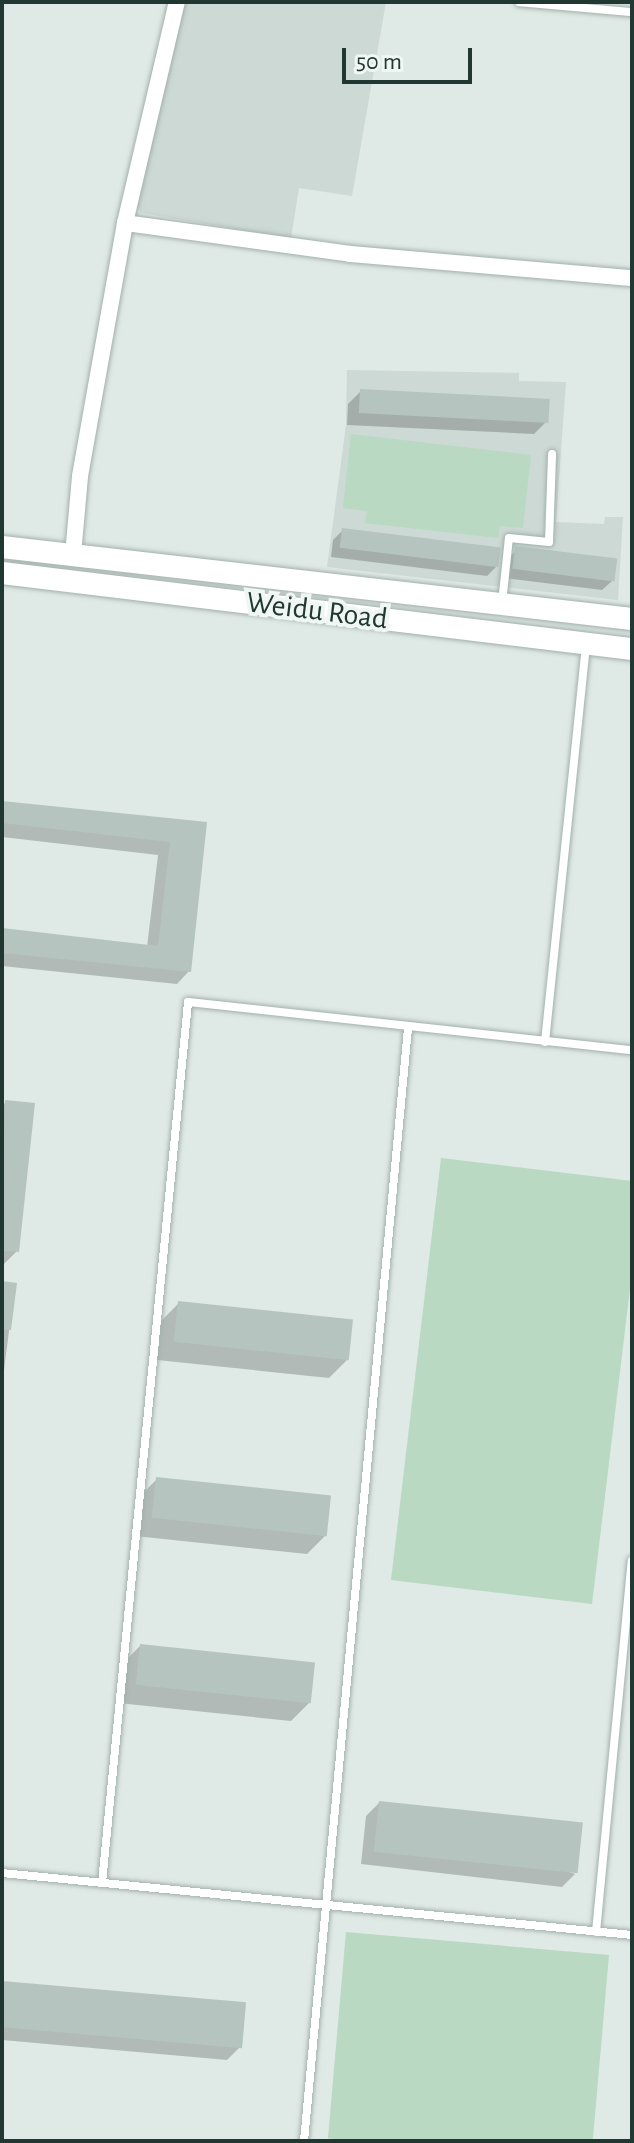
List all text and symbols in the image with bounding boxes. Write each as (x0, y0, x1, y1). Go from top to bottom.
scale bar (346, 32, 476, 82)
text: 50 m (356, 50, 402, 74)
street label: Weidu Road (244, 584, 390, 638)

